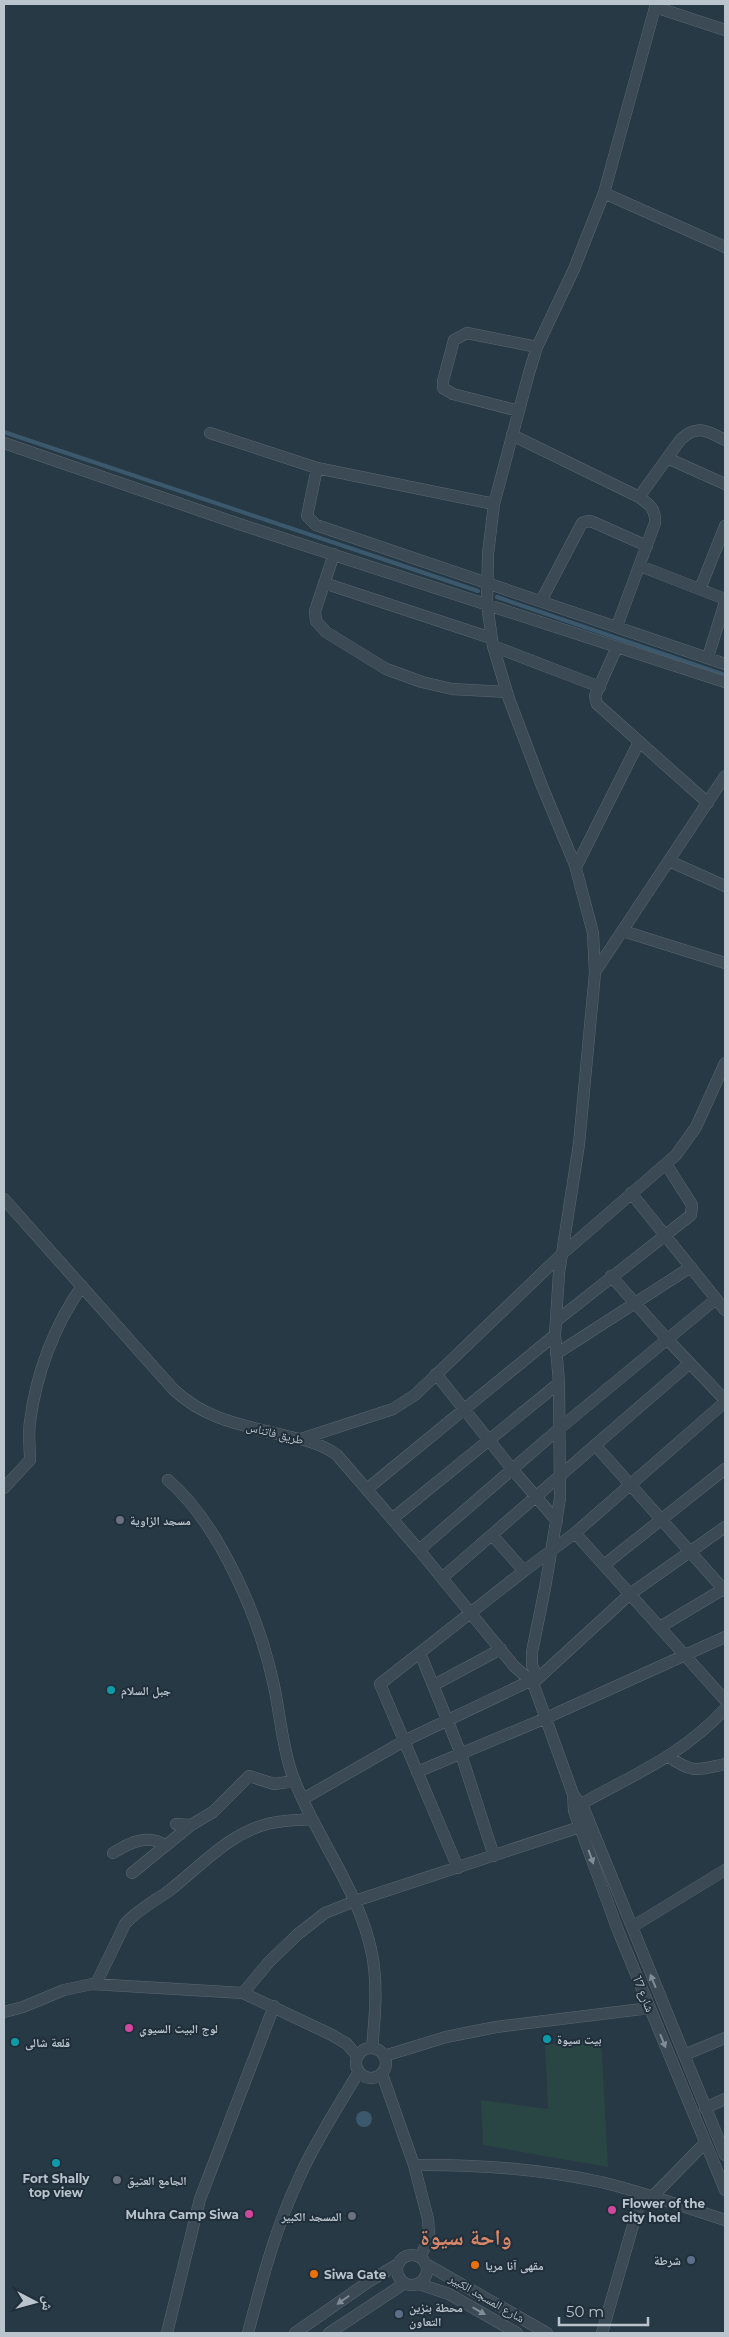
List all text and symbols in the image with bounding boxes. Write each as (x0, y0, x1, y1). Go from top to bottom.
street label: طريق فاتناس (245, 1419, 305, 1448)
place label: مسجد الزاوية (130, 1513, 191, 1528)
marker: مسجد الزاوية (114, 1514, 126, 1526)
place label: جبل السلام (121, 1683, 171, 1699)
marker: جبل السلام (105, 1684, 117, 1696)
one-way arrow (588, 1850, 595, 1865)
street label: شارع 17 (629, 1974, 658, 2015)
one-way arrow (649, 1974, 657, 1988)
place label: لوج البيت السيوي (139, 2021, 218, 2038)
marker: لوج البيت السيوي (123, 2022, 135, 2034)
place label: بيت سيوة (557, 2032, 602, 2047)
marker: بيت سيوة (541, 2033, 553, 2045)
one-way arrow (660, 2034, 668, 2048)
place label: قلعة شالى (25, 2035, 70, 2051)
marker: قلعة شالى (9, 2036, 21, 2048)
marker: Fort Shally top view (50, 2157, 62, 2169)
place label: Fort Shally top view (22, 2171, 90, 2200)
place label: الجامع العتيق (127, 2173, 187, 2189)
marker: الجامع العتيق (111, 2174, 123, 2186)
place label: Flower of the city hotel (622, 2196, 706, 2225)
marker: Flower of the city hotel (606, 2204, 618, 2216)
place label: Muhra Camp Siwa (126, 2207, 239, 2222)
marker: Muhra Camp Siwa (243, 2208, 255, 2220)
place label: المسجد الكبير (280, 2209, 342, 2224)
marker: المسجد الكبير (346, 2210, 358, 2222)
district label: واحة سيوة (420, 2224, 512, 2251)
place label: شرطة (654, 2253, 681, 2268)
marker: شرطة (685, 2254, 697, 2266)
place label: مقهى آنا مريا (485, 2258, 544, 2274)
marker: مقهى آنا مريا (469, 2259, 481, 2271)
place label: Siwa Gate (324, 2267, 387, 2282)
marker: Siwa Gate (308, 2268, 320, 2280)
street label: شارع المسجد الكبير (445, 2270, 527, 2327)
north arrow (10, 2277, 60, 2327)
scale bar (559, 2294, 648, 2326)
text: ش (38, 2295, 58, 2312)
one-way arrow (336, 2295, 350, 2305)
place label: محطة بنزين التعاون (409, 2300, 463, 2330)
text: 50 m (566, 2302, 604, 2321)
one-way arrow (472, 2307, 485, 2316)
marker: محطة بنزين التعاون (393, 2308, 405, 2320)

